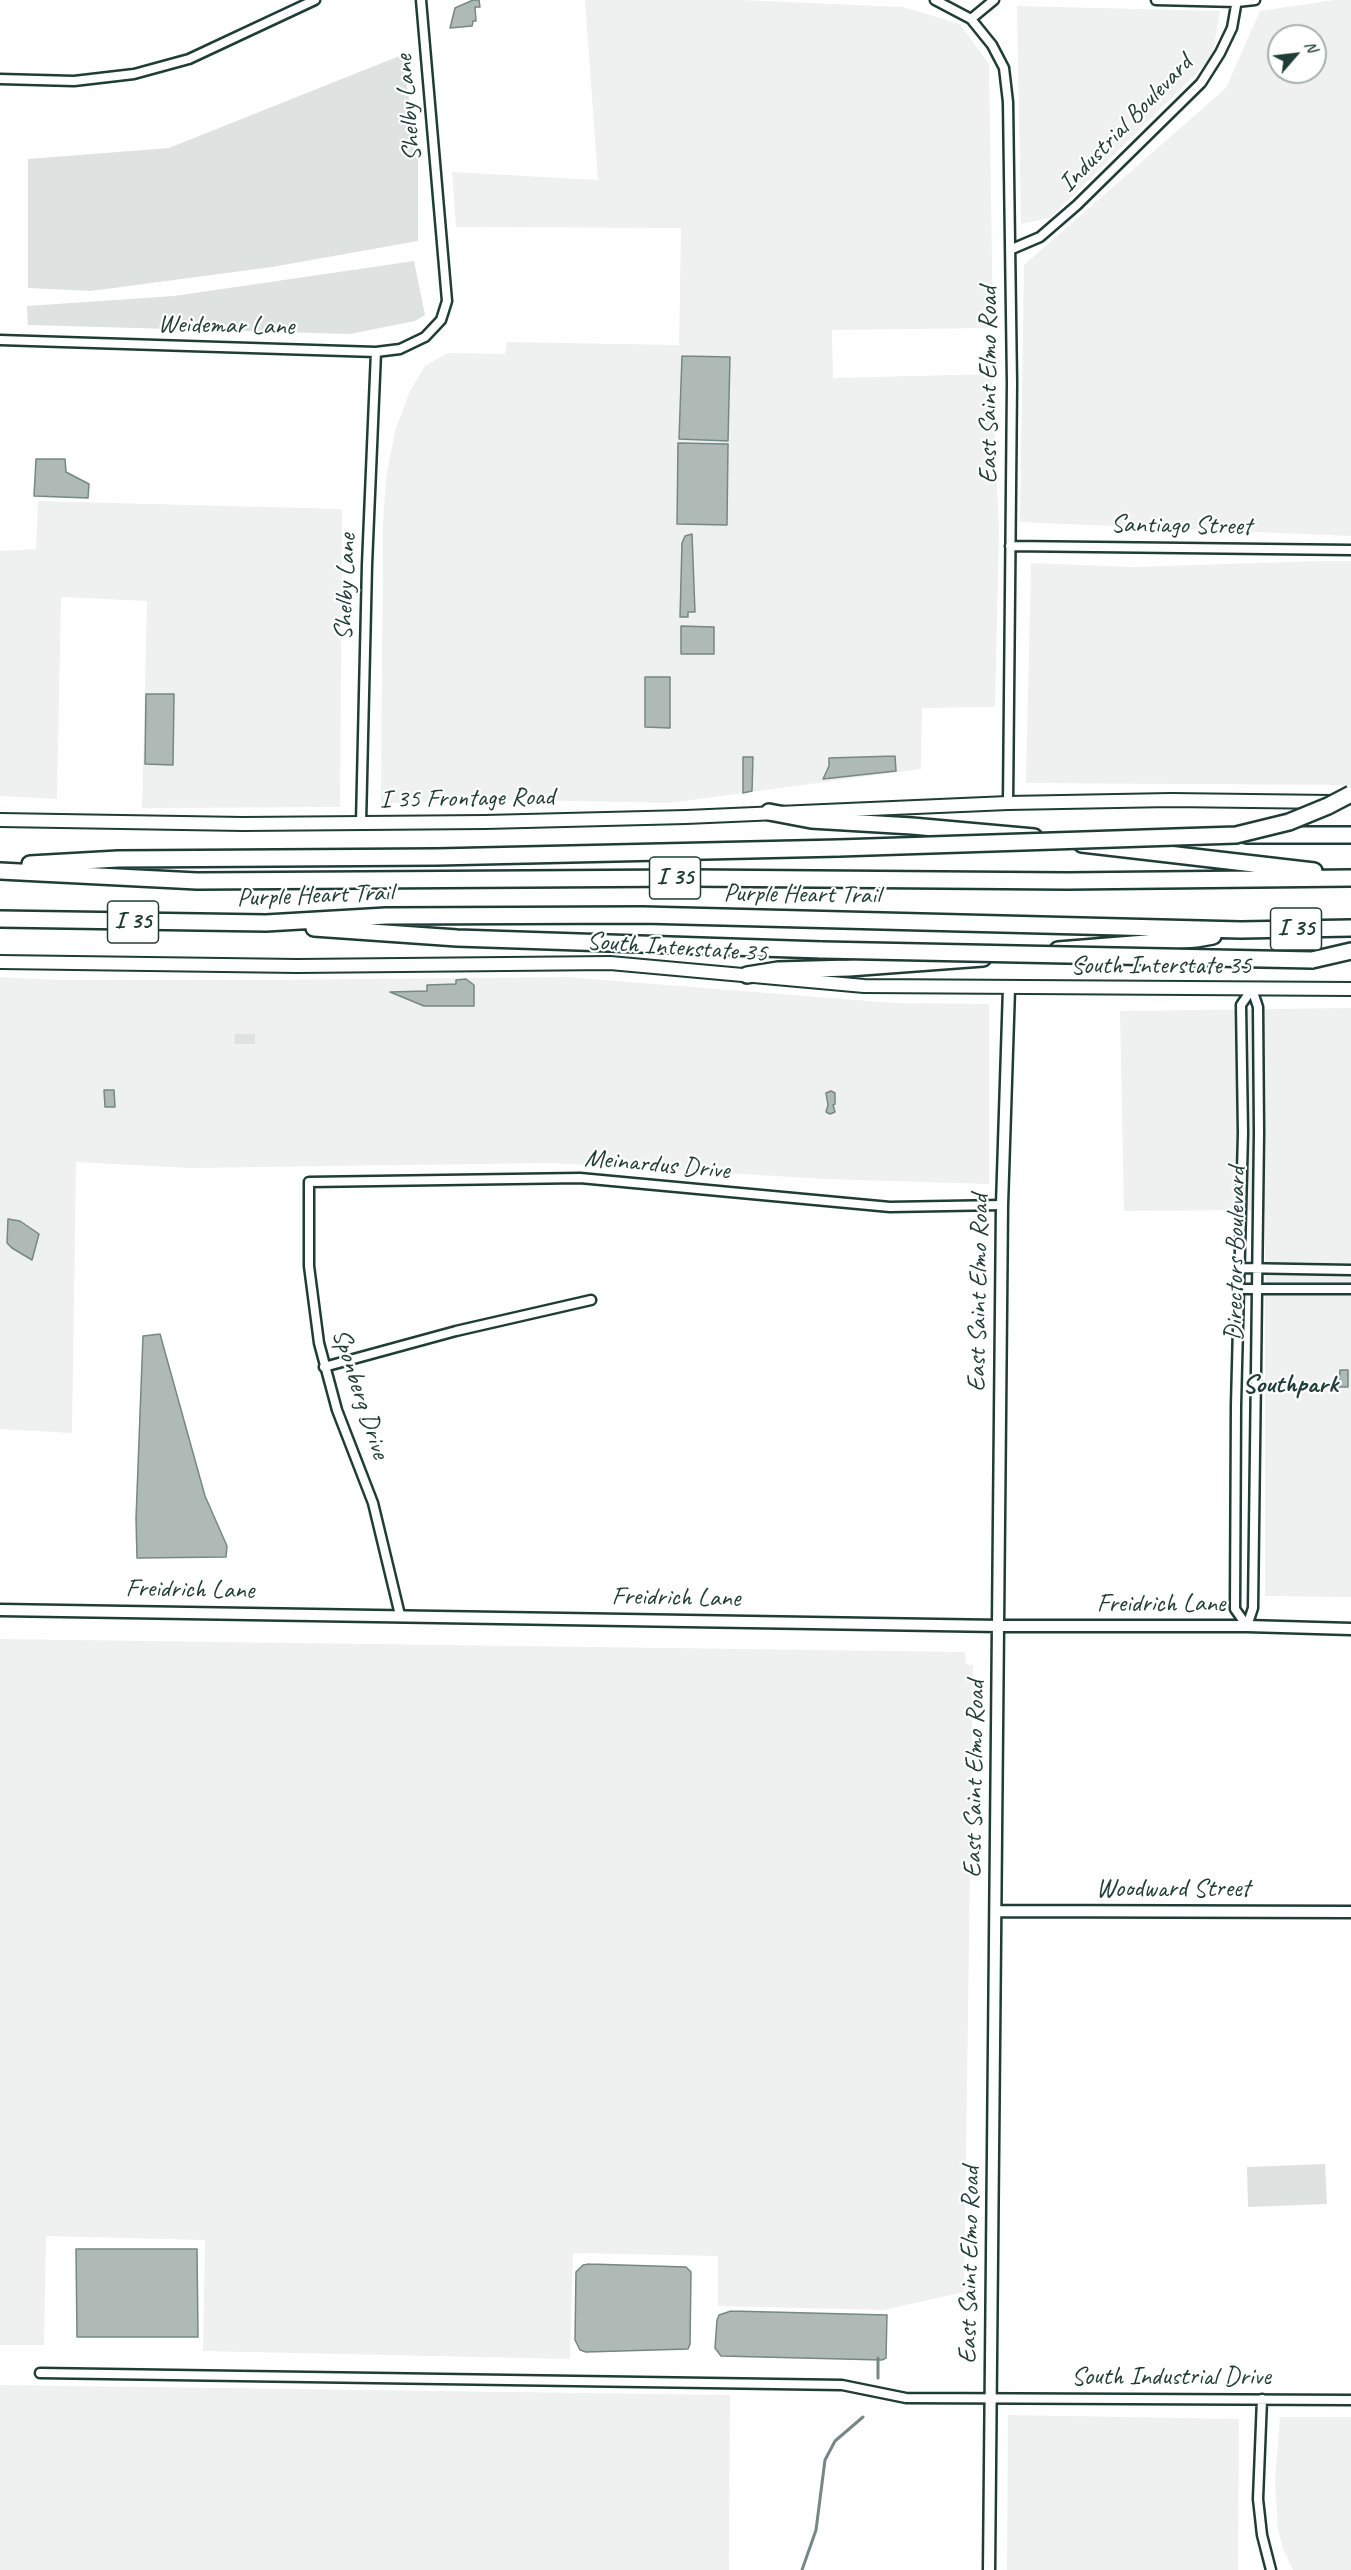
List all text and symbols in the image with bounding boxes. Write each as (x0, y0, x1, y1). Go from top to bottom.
north arrow (1267, 24, 1327, 84)
text: N (1300, 37, 1322, 56)
street label: Industrial Boulevard (1052, 49, 1200, 199)
street label: Shelby Lane (389, 53, 429, 163)
street label: East Saint Elmo Road (973, 286, 1005, 484)
street label: Weidemar Lane (158, 309, 294, 343)
street label: Santiago Street (1110, 509, 1252, 543)
street label: Shelby Lane (329, 533, 363, 641)
street label: I 35 Frontage Road (379, 782, 555, 816)
road number: I 35 (650, 857, 700, 899)
street label: Purple Heart Trail (236, 878, 394, 914)
street label: Purple Heart Trail (723, 878, 881, 912)
road number: I 35 (108, 901, 158, 943)
road number: I 35 (1270, 908, 1322, 950)
street label: South Interstate 35 (586, 926, 768, 970)
street label: South Interstate 35 (1071, 950, 1251, 982)
street label: Meinardus Drive (583, 1143, 731, 1187)
street label: Directors Boulevard (1219, 1167, 1253, 1341)
street label: East Saint Elmo Road (962, 1194, 996, 1392)
street label: Sponberg Drive (324, 1325, 396, 1463)
district label: Southpark (1242, 1369, 1338, 1401)
street label: Freidrich Lane (125, 1573, 255, 1607)
street label: Freidrich Lane (611, 1581, 741, 1615)
street label: Freidrich Lane (1097, 1588, 1225, 1620)
street label: East Saint Elmo Road (958, 1680, 992, 1878)
street label: Woodward Street (1096, 1873, 1250, 1905)
street label: East Saint Elmo Road (953, 2166, 987, 2364)
street label: South Industrial Drive (1071, 2361, 1271, 2393)

